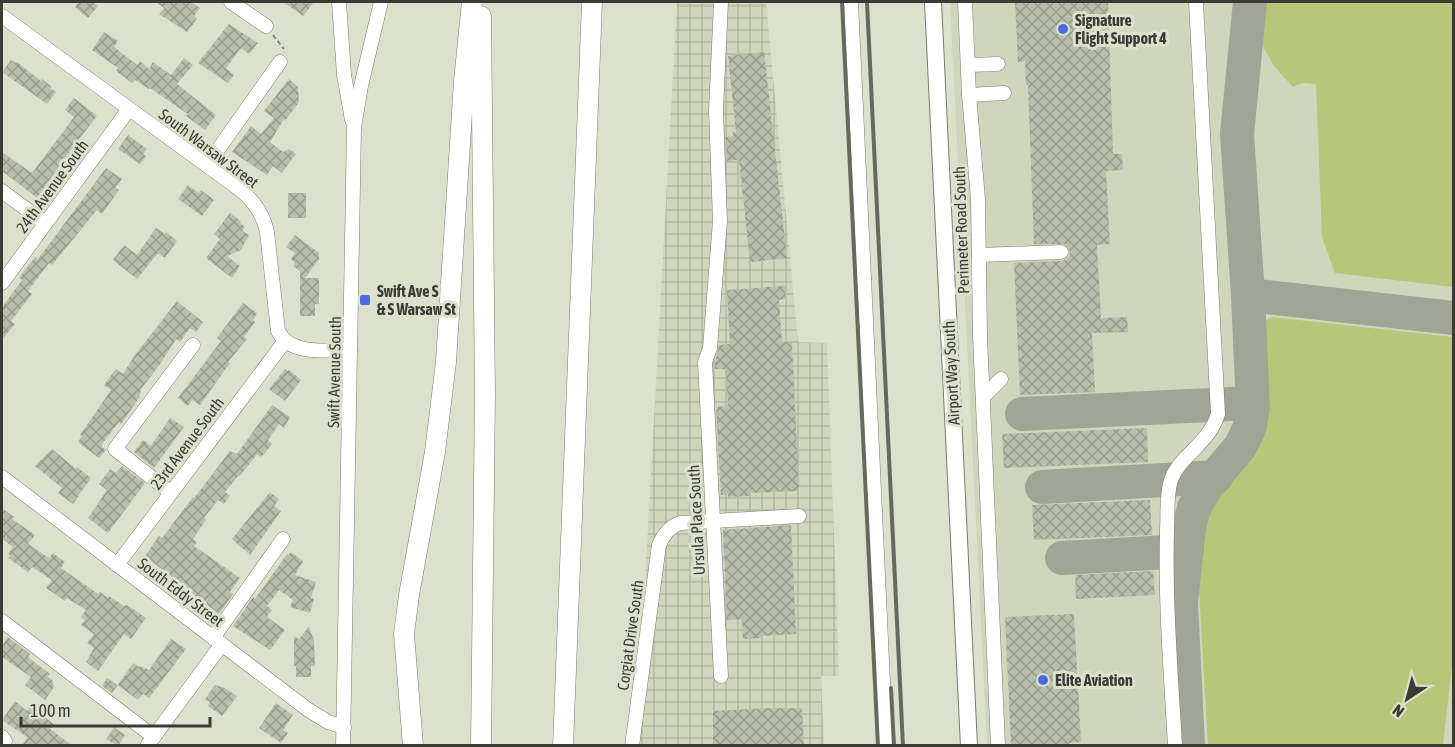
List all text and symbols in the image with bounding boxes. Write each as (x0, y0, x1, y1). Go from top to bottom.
place label: Signature Flight Support 4 (1075, 11, 1167, 47)
marker: Signature Flight Support 4 (1056, 22, 1070, 36)
street label: South Warsaw Street (156, 105, 263, 191)
street label: 24th Avenue South (12, 136, 92, 236)
street label: Perimeter Road South (950, 166, 972, 294)
place label: Swift Ave S & S Warsaw St (377, 282, 456, 318)
marker: Swift Ave S & S Warsaw St (358, 293, 372, 307)
street label: Swift Avenue South (324, 316, 344, 428)
street label: Airport Way South (939, 320, 964, 426)
street label: 23rd Avenue South (147, 394, 227, 492)
street label: Ursula Place South (684, 464, 708, 576)
street label: South Eddy Street (134, 554, 228, 631)
street label: Corgiat Drive South (613, 579, 648, 692)
north arrow (1377, 669, 1437, 729)
place label: Elite Aviation (1055, 671, 1133, 689)
marker: Elite Aviation (1036, 673, 1050, 687)
scale bar (21, 690, 210, 728)
text: 100 m (30, 700, 71, 721)
text: N (1389, 701, 1407, 721)

